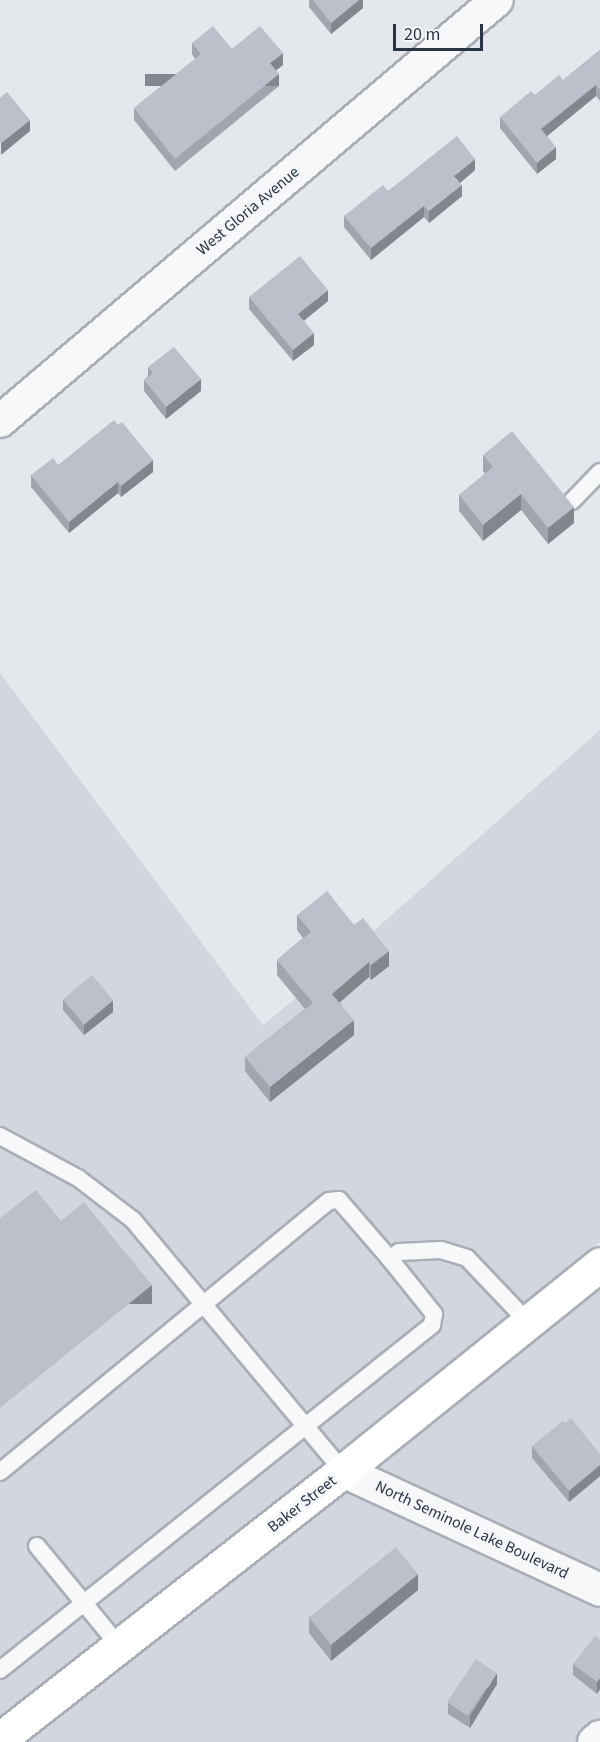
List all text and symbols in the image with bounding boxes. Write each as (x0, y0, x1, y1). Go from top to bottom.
scale bar (396, 12, 486, 50)
text: 20 m (404, 22, 440, 47)
street label: West Gloria Avenue (193, 162, 303, 260)
street label: Baker Street (264, 1471, 340, 1537)
street label: North Seminole Lake Boulevard (372, 1477, 572, 1583)

